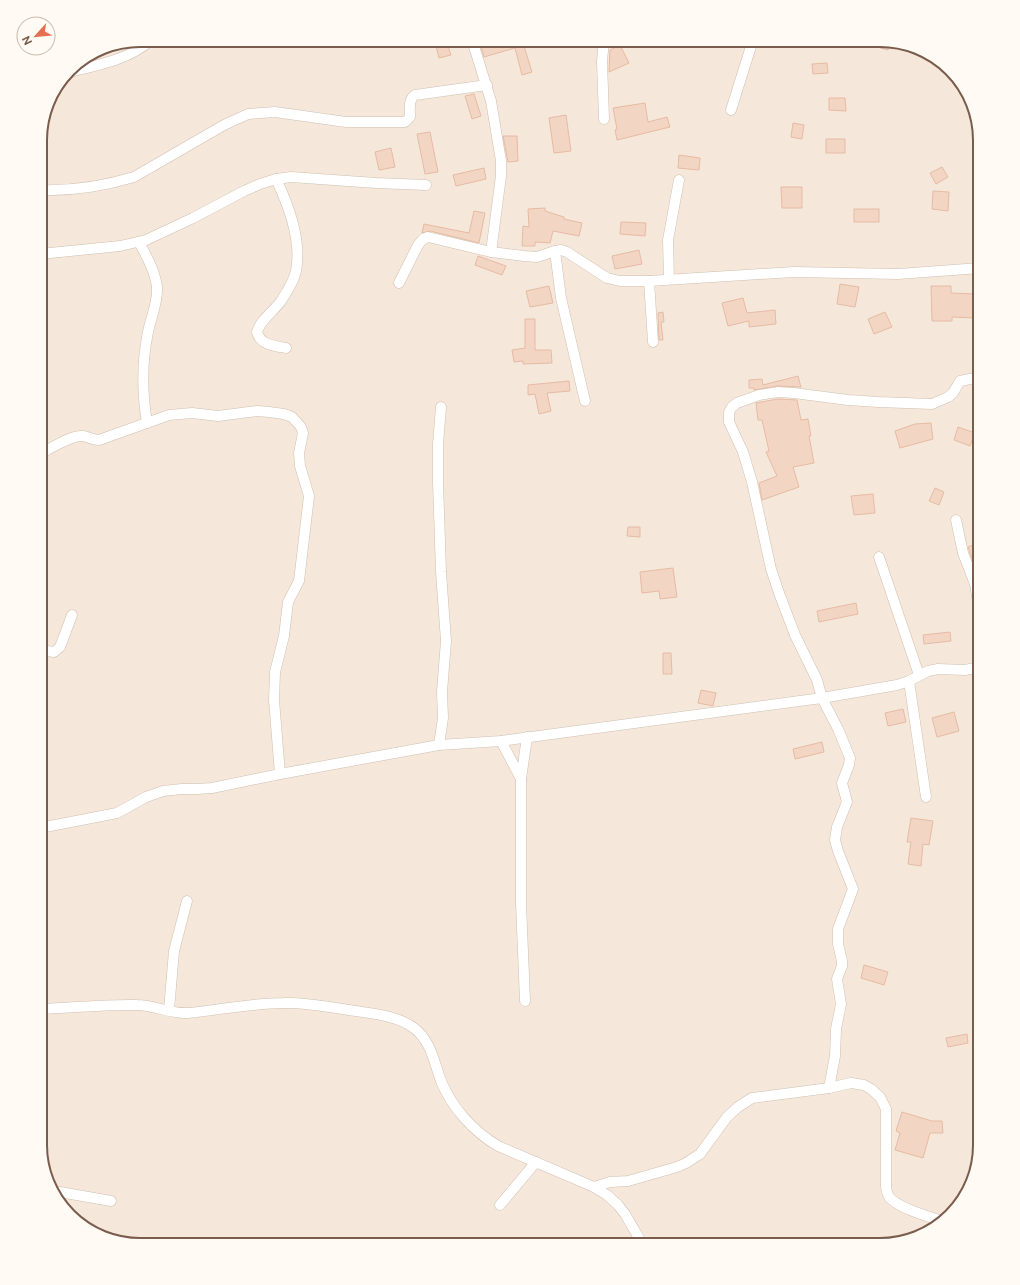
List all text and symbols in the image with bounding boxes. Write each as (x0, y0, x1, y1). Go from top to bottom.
north arrow (16, 16, 56, 56)
text: N (20, 34, 34, 47)

